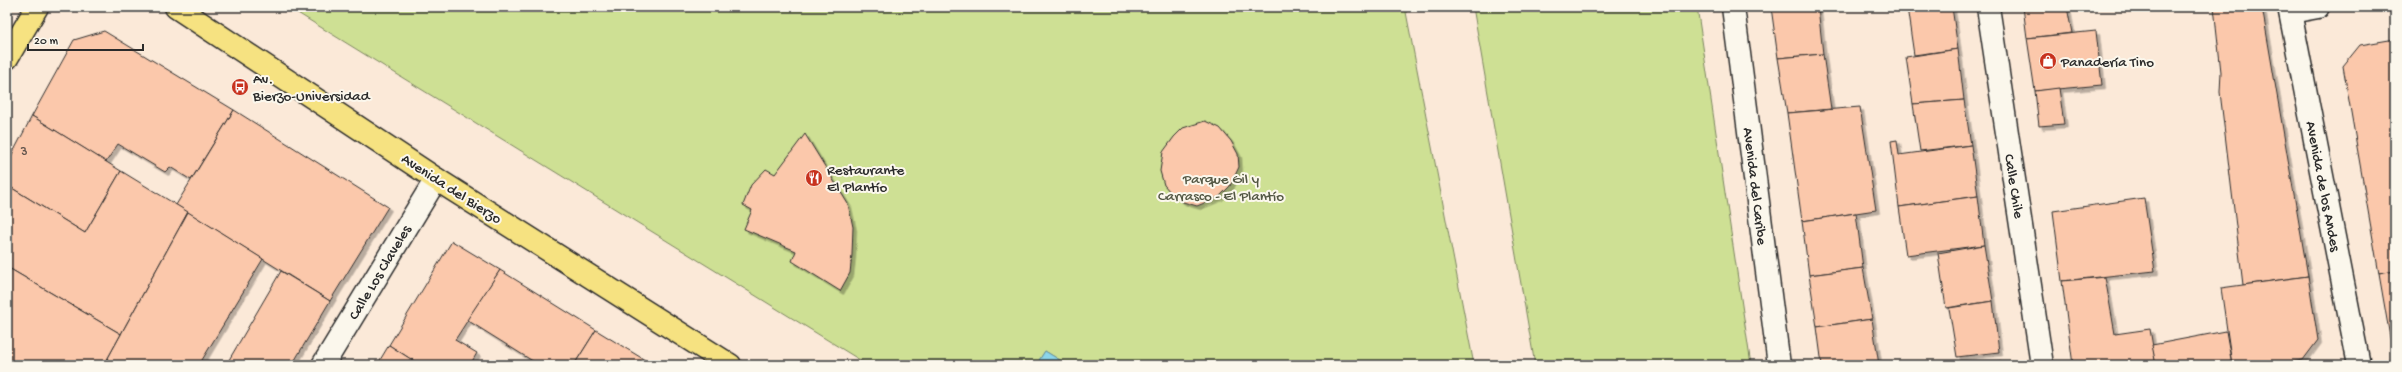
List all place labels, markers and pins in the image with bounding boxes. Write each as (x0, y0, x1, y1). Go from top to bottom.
shop icon: Panadería Tino (2038, 51, 2058, 71)
place label: Panadería Tino (2060, 54, 2154, 72)
place label: Av. Bierzo-Universidad (252, 71, 371, 106)
bus stop icon: Av. Bierzo-Universidad (230, 77, 250, 97)
place label: Restaurante El Plantío (827, 162, 904, 197)
restaurant icon: Restaurante El Plantío (804, 168, 824, 188)

